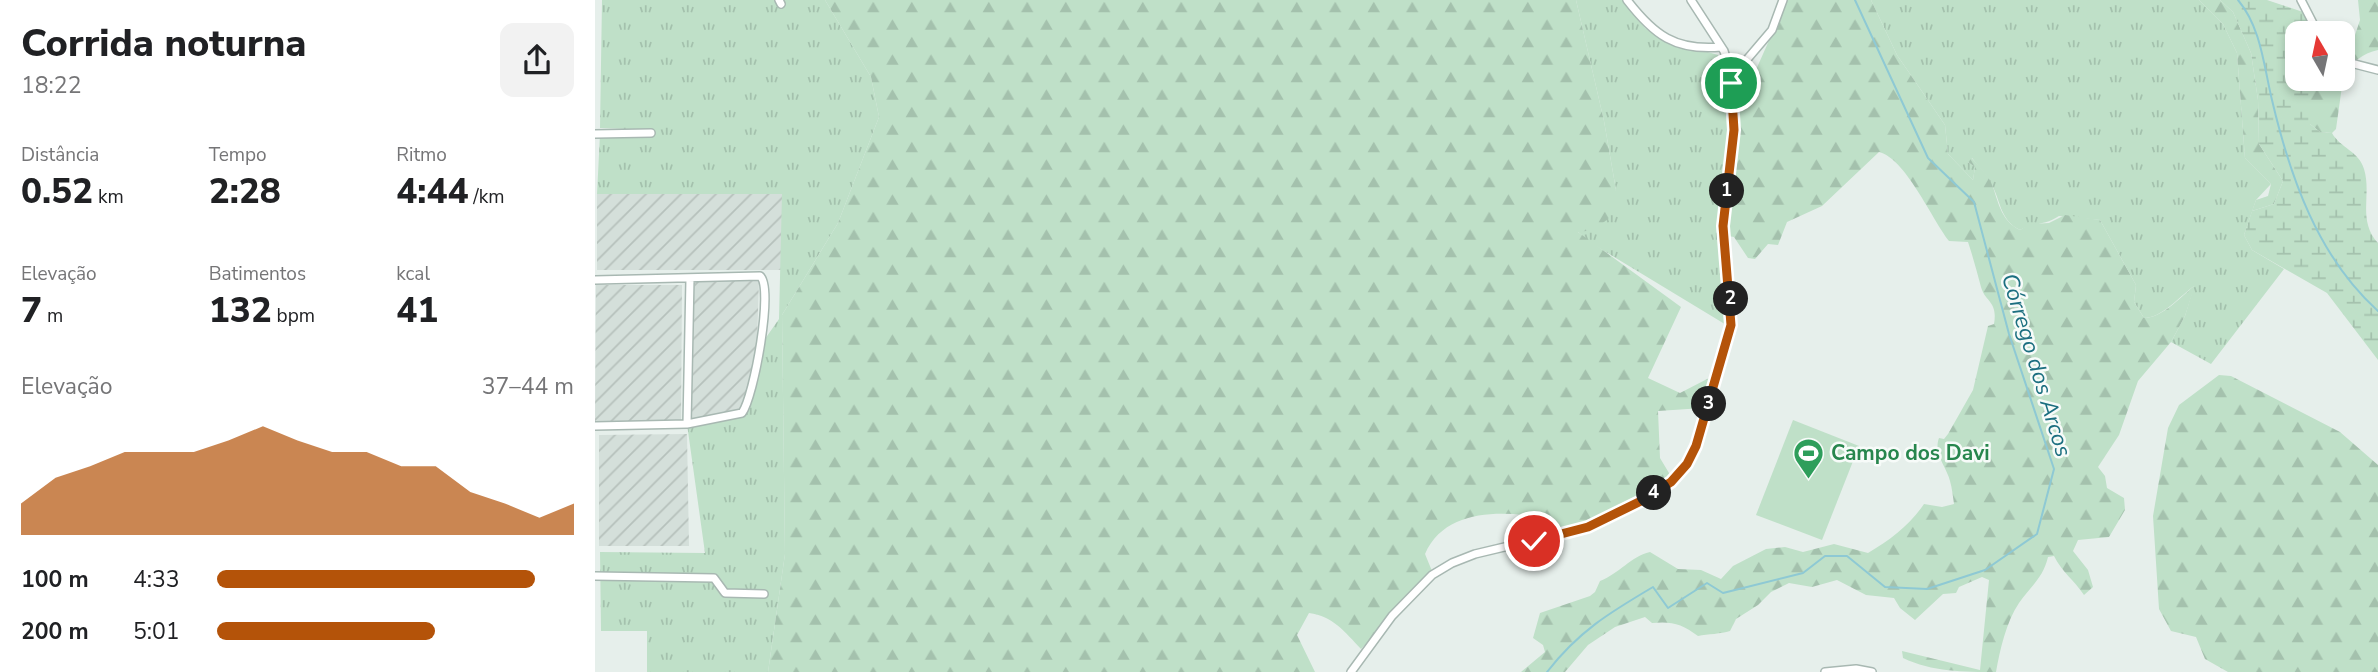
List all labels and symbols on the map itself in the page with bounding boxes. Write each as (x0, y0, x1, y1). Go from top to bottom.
north arrow (2285, 21, 2355, 91)
pin (1701, 53, 1761, 113)
pin: 1 (1709, 174, 1745, 208)
water label: Córrego dos Arcos (1994, 270, 2079, 461)
pin: 2 (1713, 282, 1749, 316)
pin: 3 (1691, 386, 1727, 422)
sports icon: Campo dos Davi (1791, 436, 1825, 480)
place label: Campo dos Davi (1831, 439, 1990, 467)
pin: 4 (1637, 476, 1671, 510)
pin (1504, 511, 1564, 571)

